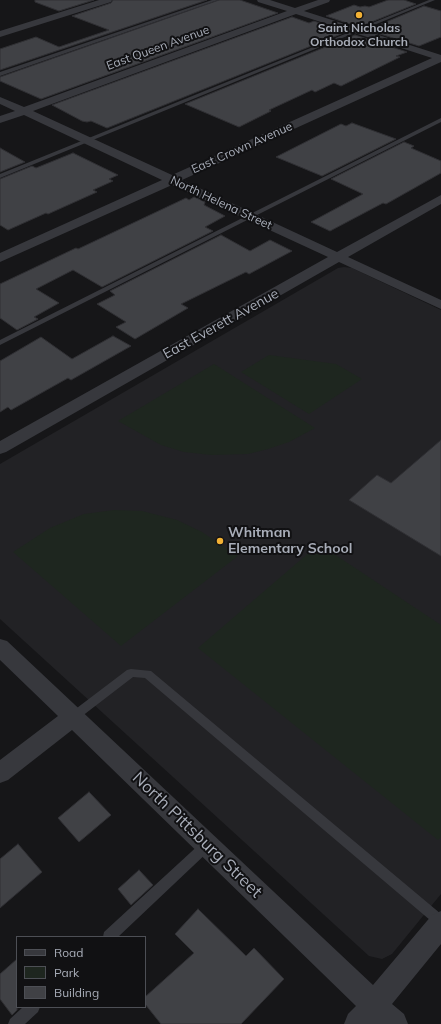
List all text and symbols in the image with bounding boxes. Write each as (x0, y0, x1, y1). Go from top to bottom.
marker: Saint Nicholas Orthodox Church (354, 10, 364, 20)
place label: Saint Nicholas Orthodox Church (310, 21, 408, 49)
street label: East Queen Avenue (105, 23, 211, 73)
street label: East Crown Avenue (189, 119, 295, 177)
street label: North Helena Street (168, 173, 274, 233)
street label: East Everett Avenue (160, 285, 282, 363)
place label: Whitman Elementary School (228, 525, 352, 558)
marker: Whitman Elementary School (215, 536, 225, 546)
street label: North Pittsburg Street (128, 768, 266, 902)
legend (16, 936, 146, 1008)
text: Road (54, 945, 83, 960)
text: Park (54, 965, 79, 980)
text: Building (54, 985, 99, 1000)

